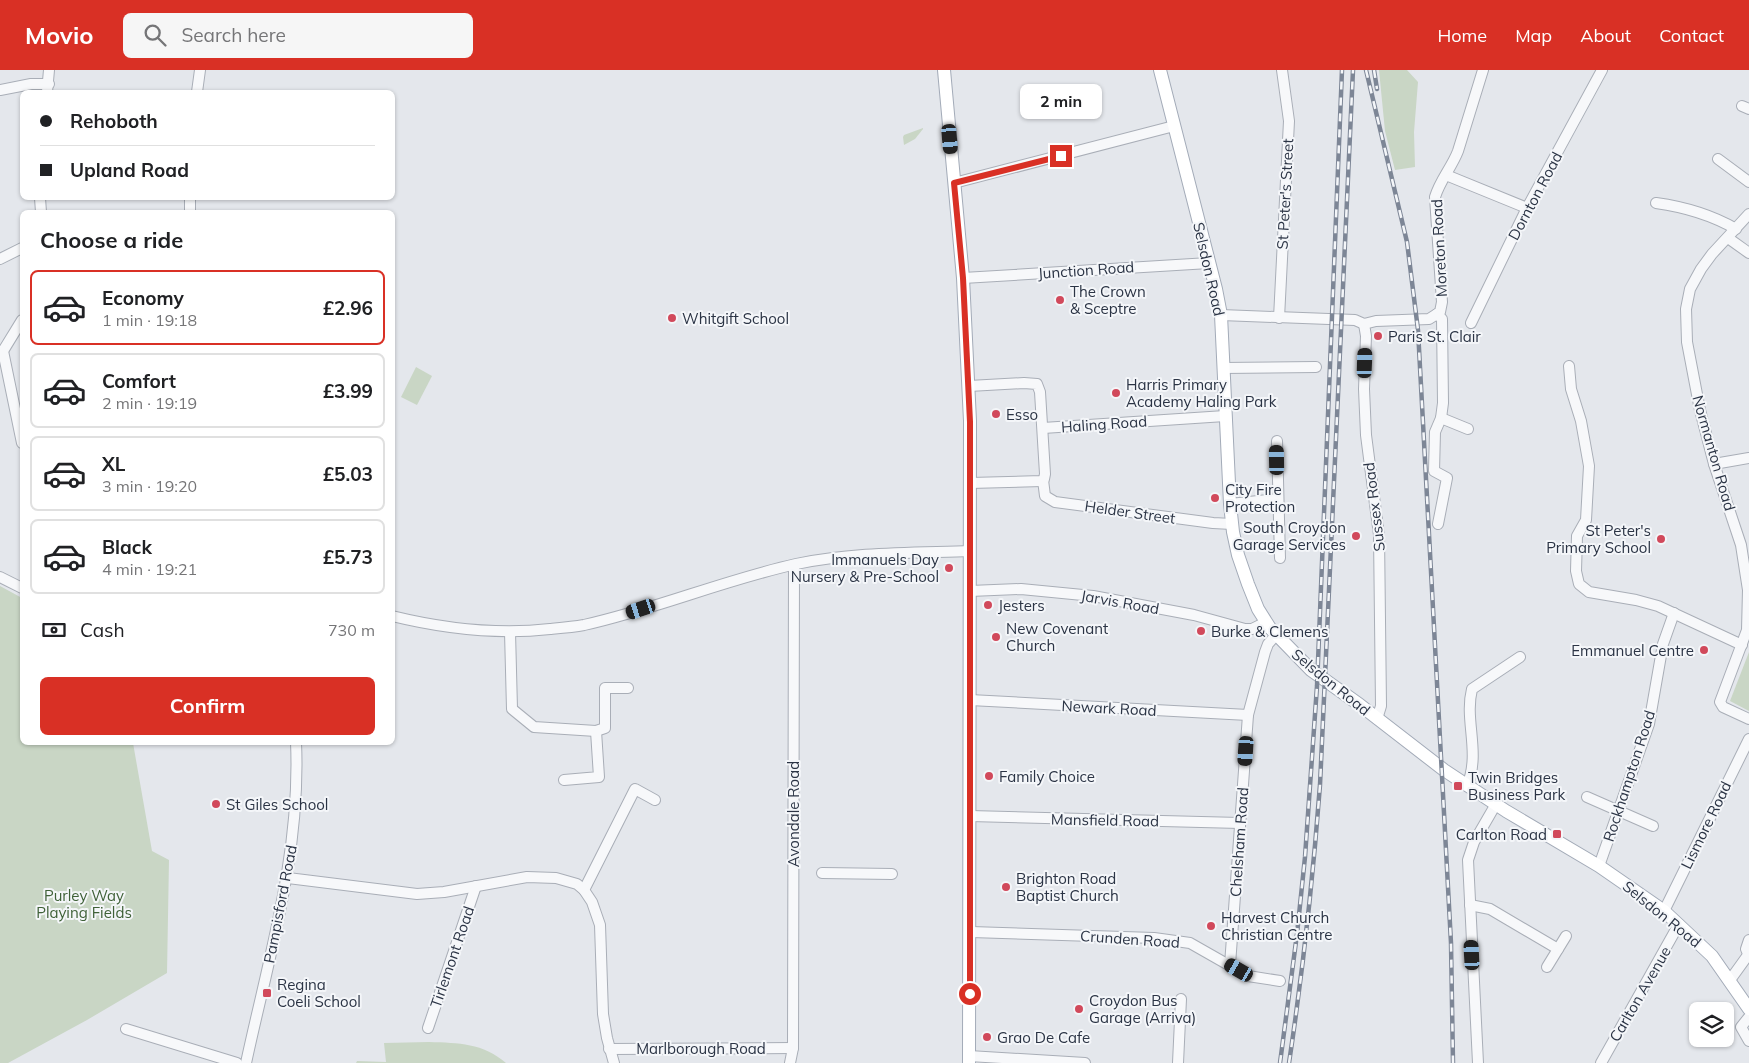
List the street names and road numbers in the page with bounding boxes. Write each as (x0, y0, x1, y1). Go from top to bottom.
street label: St Peter's Street (1273, 138, 1297, 250)
street label: Dornton Road (1504, 149, 1566, 243)
street label: Moreton Road (1427, 198, 1451, 298)
street label: Selsdon Road (1189, 220, 1229, 318)
street label: Junction Road (1037, 257, 1135, 283)
street label: Normanton Road (1688, 393, 1740, 513)
street label: Haling Road (1060, 412, 1148, 436)
street label: Sussex Road (1359, 461, 1389, 553)
street label: Helder Street (1084, 496, 1176, 528)
street label: Jarvis Road (1079, 586, 1161, 618)
street label: Selsdon Road (1288, 645, 1374, 719)
street label: Newark Road (1061, 696, 1157, 720)
street label: Rockhampton Road (1599, 708, 1659, 844)
street label: Avondale Road (784, 761, 803, 867)
street label: Lismore Road (1677, 778, 1735, 872)
street label: Chelsham Road (1226, 787, 1252, 897)
street label: Mansfield Road (1051, 810, 1159, 830)
street label: Pampisford Road (259, 843, 301, 965)
street label: Selsdon Road (1619, 877, 1705, 951)
street label: Tirlemont Road (426, 904, 478, 1010)
street label: Crunden Road (1080, 926, 1180, 952)
street label: Carlton Avenue (1605, 943, 1675, 1045)
street label: Marlborough Road (636, 1039, 766, 1058)

